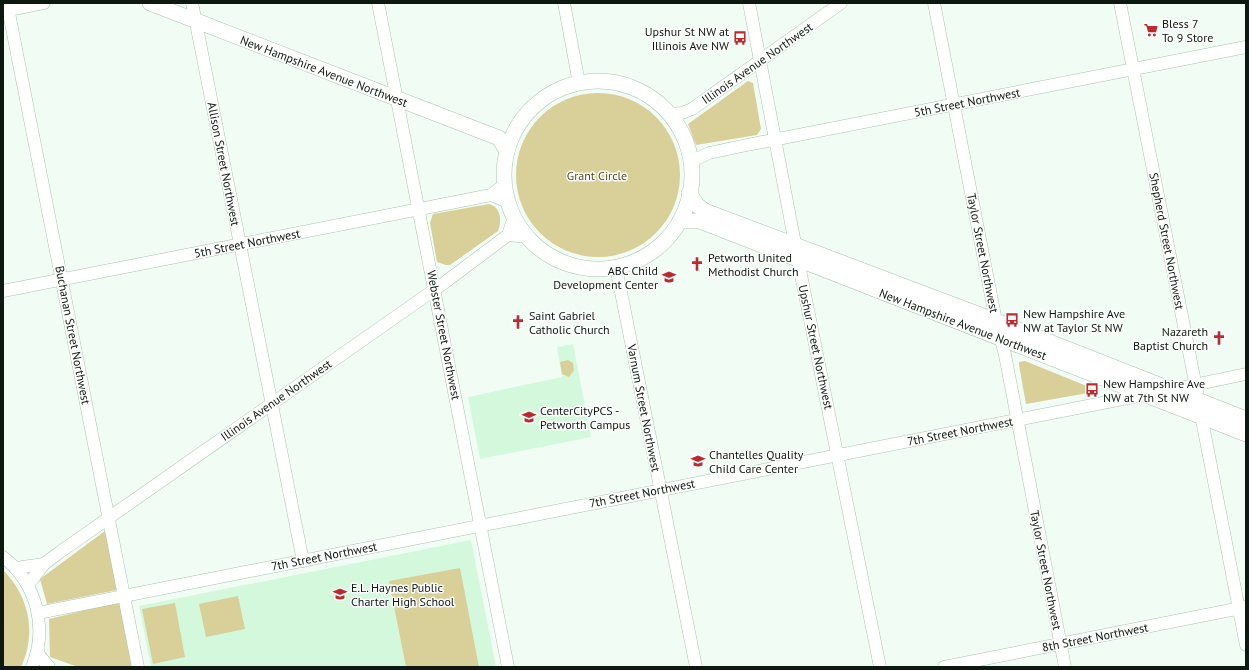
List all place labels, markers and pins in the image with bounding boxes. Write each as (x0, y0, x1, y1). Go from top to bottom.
place label: Bless 7 To 9 Store (1162, 16, 1213, 45)
supermarket icon: Bless 7 To 9 Store (1143, 22, 1159, 38)
place label: Upshur St NW at Illinois Ave NW (645, 24, 729, 53)
bus stop icon: Upshur St NW at Illinois Ave NW (732, 30, 748, 46)
place label: Petworth United Methodist Church (708, 250, 799, 279)
church icon: Petworth United Methodist Church (689, 256, 705, 272)
place label: ABC Child Development Center (553, 263, 658, 292)
school or university icon: ABC Child Development Center (661, 269, 677, 285)
place label: New Hampshire Ave NW at Taylor St NW (1023, 306, 1125, 335)
place label: Saint Gabriel Catholic Church (529, 308, 610, 337)
bus stop icon: New Hampshire Ave NW at Taylor St NW (1004, 312, 1020, 328)
church icon: Saint Gabriel Catholic Church (510, 314, 526, 330)
place label: Nazareth Baptist Church (1133, 324, 1208, 353)
church icon: Nazareth Baptist Church (1211, 330, 1227, 346)
place label: New Hampshire Ave NW at 7th St NW (1103, 376, 1205, 405)
bus stop icon: New Hampshire Ave NW at 7th St NW (1084, 382, 1100, 398)
place label: CenterCityPCS - Petworth Campus (540, 403, 630, 432)
school or university icon: CenterCityPCS - Petworth Campus (521, 409, 537, 425)
place label: Chantelles Quality Child Care Center (709, 447, 804, 476)
school or university icon: Chantelles Quality Child Care Center (690, 453, 706, 469)
place label: E.L. Haynes Public Charter High School (351, 580, 455, 609)
school or university icon: E.L. Haynes Public Charter High School (332, 586, 348, 602)

